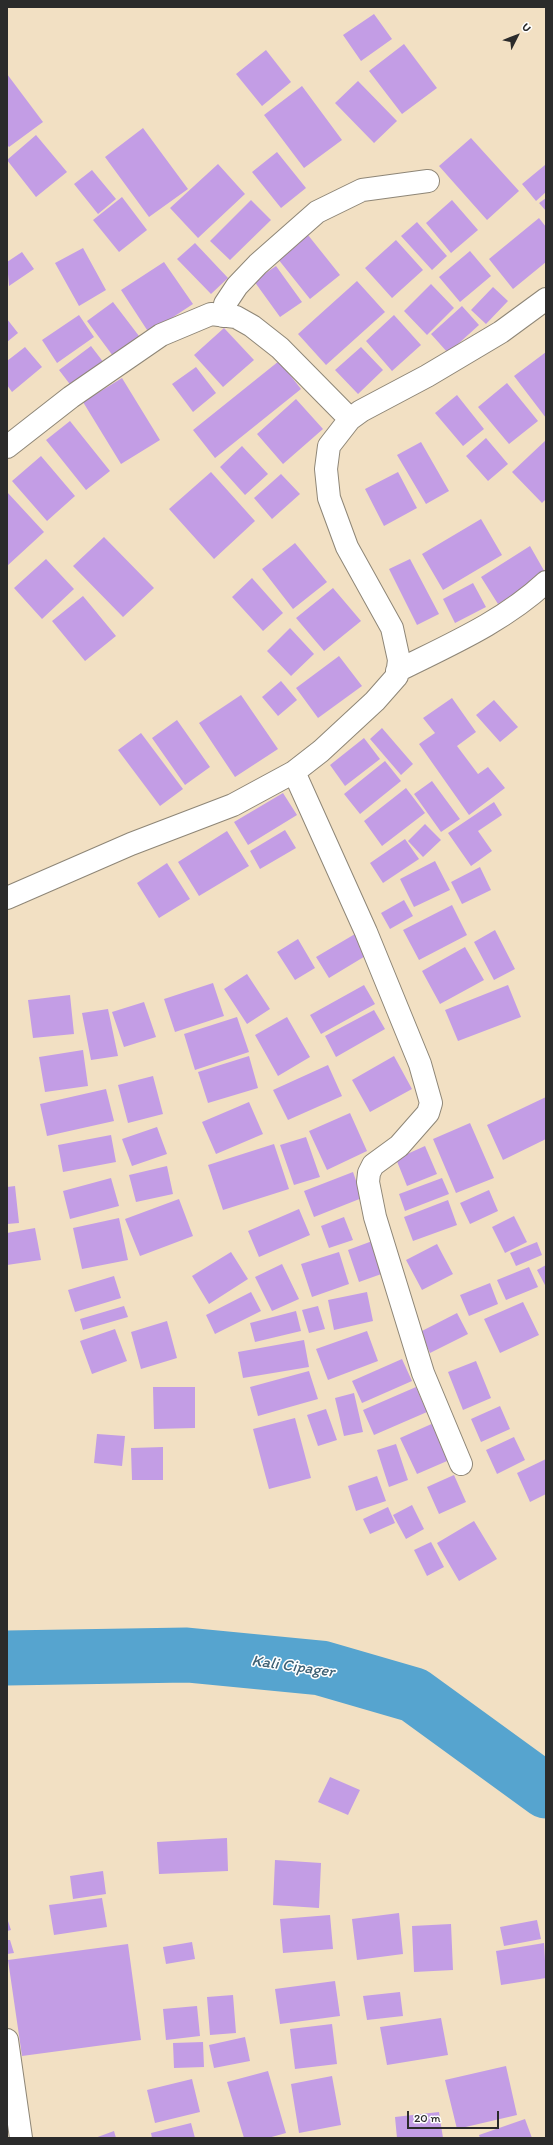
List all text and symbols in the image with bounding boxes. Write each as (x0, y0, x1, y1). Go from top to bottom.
north arrow (497, 16, 537, 56)
text: U (519, 21, 534, 35)
water label: Kali Cipager (250, 1652, 336, 1682)
scale bar (409, 2103, 501, 2129)
text: 20 m (414, 2111, 441, 2125)

